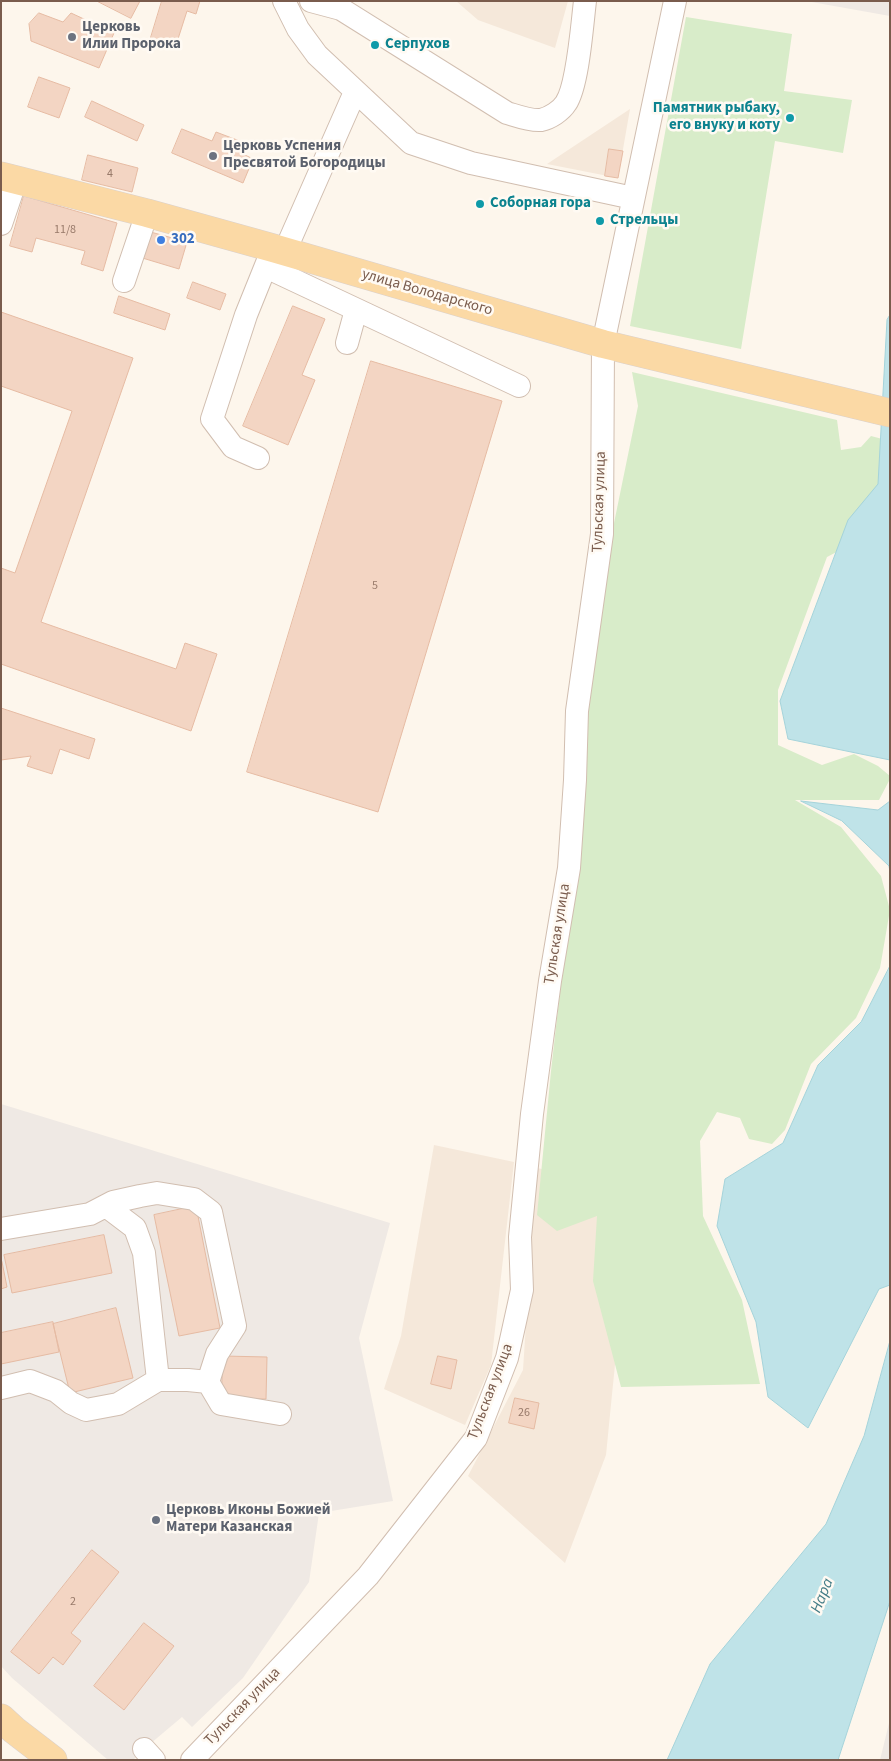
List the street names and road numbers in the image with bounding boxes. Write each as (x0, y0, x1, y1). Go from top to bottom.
street label: улица Володарского (360, 266, 494, 320)
street label: Тульская улица (589, 451, 611, 553)
street label: Тульская улица (541, 882, 575, 986)
street label: Тульская улица (464, 1341, 518, 1443)
street label: Тульская улица (201, 1664, 285, 1750)

